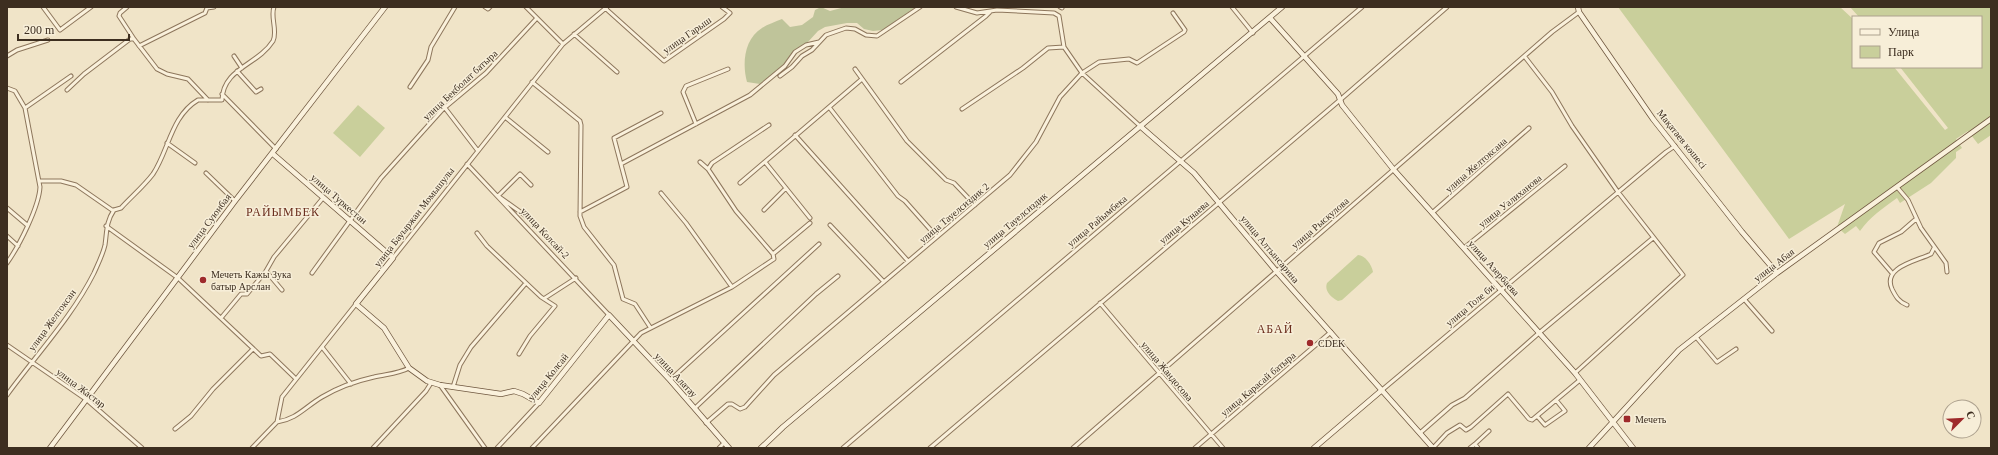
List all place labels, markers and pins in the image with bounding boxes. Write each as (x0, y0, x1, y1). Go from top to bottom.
place label: Мечеть Кажы Зука батыр Арслан (211, 269, 292, 292)
marker: Мечеть Кажы Зука батыр Арслан (198, 275, 208, 285)
marker: CDEK (1305, 338, 1315, 348)
place label: CDEK (1318, 338, 1346, 349)
marker: Мечеть (1622, 414, 1632, 424)
place label: Мечеть (1635, 414, 1667, 425)

